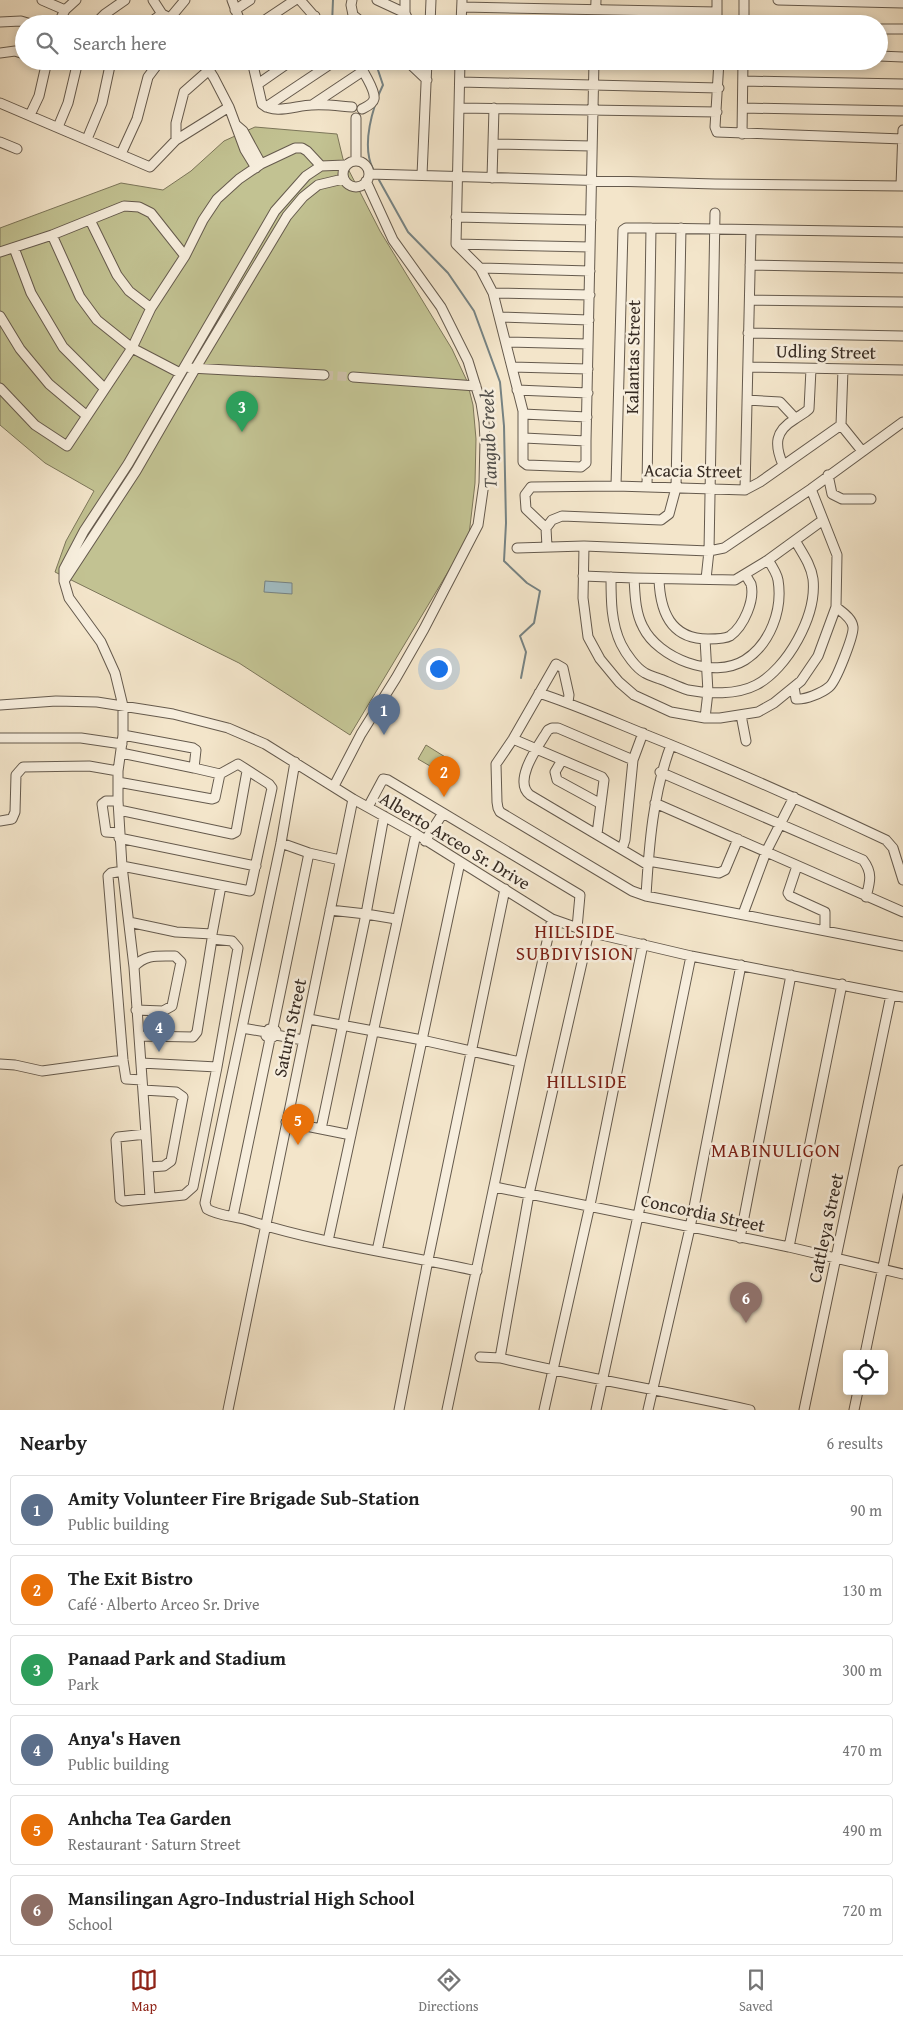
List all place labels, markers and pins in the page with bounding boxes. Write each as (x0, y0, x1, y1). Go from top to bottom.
pin: 3 (226, 391, 258, 432)
pin: 1 (368, 694, 400, 735)
pin: 2 (428, 756, 460, 797)
pin: 4 (143, 1011, 175, 1052)
pin: 5 (282, 1104, 314, 1145)
pin: 6 (730, 1282, 762, 1323)

